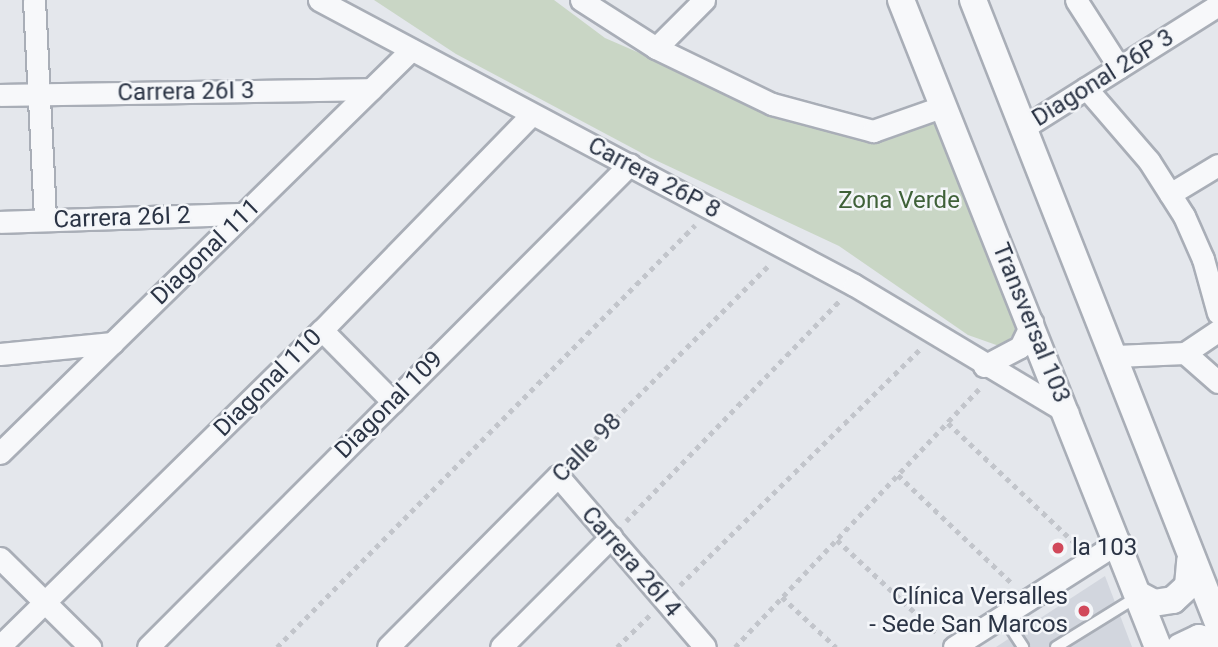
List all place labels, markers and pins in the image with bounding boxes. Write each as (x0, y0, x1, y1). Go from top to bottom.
place label: la 103 (1072, 534, 1137, 562)
marker: la 103 (1050, 540, 1066, 556)
place label: Clínica Versalles - Sede San Marcos (869, 583, 1068, 639)
marker: Clínica Versalles - Sede San Marcos (1074, 601, 1094, 621)

